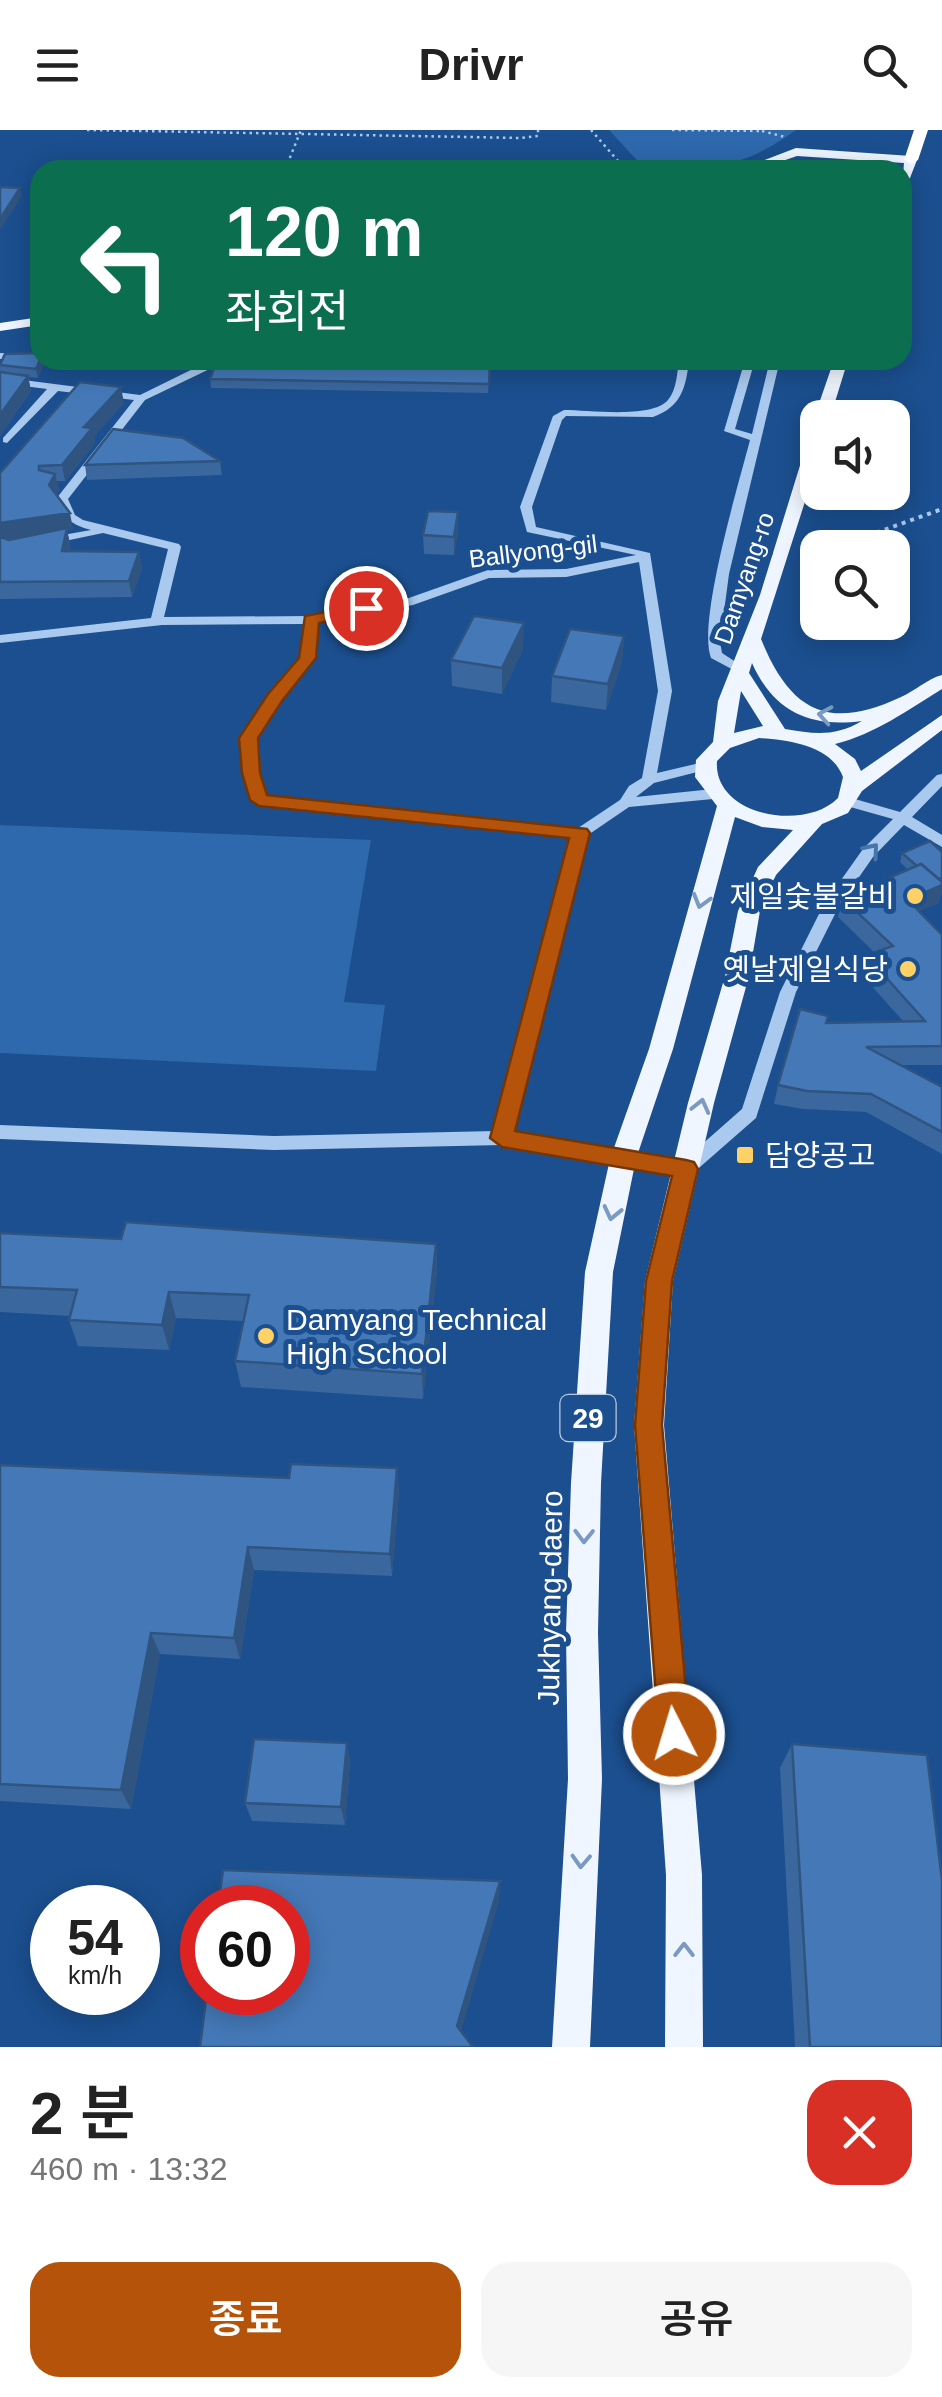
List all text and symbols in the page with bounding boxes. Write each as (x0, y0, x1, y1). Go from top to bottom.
icon: menu (30, 38, 85, 93)
icon: search (857, 38, 912, 93)
text: Drivr (418, 39, 524, 90)
text: 120 m (225, 193, 423, 271)
icon: left (60, 200, 190, 330)
text: 좌회전 (225, 286, 349, 337)
map controls (800, 400, 910, 640)
button: sound (800, 400, 910, 510)
street label: Damyang-ro (708, 508, 780, 648)
street label: Ballyong-gil (467, 529, 599, 573)
button: search (800, 530, 910, 640)
pin (324, 566, 409, 651)
icon: arrive (339, 581, 394, 636)
one-way arrow (817, 705, 833, 726)
one-way arrow (860, 844, 878, 862)
place label: 제일숯불갈비 (729, 880, 895, 913)
marker: 제일숯불갈비 (904, 885, 926, 907)
one-way arrow (692, 891, 713, 908)
place label: 옛날제일식당 (722, 953, 888, 986)
marker: 옛날제일식당 (897, 958, 919, 980)
one-way arrow (689, 1098, 710, 1115)
place label: 담양공고 (765, 1139, 875, 1172)
marker: 담양공고 (734, 1144, 756, 1166)
one-way arrow (603, 1204, 624, 1221)
place label: Damyang Technical High School (286, 1303, 547, 1370)
marker: Damyang Technical High School (255, 1325, 277, 1347)
road number: 29 (560, 1395, 616, 1441)
street label: Jukhyang-daero (532, 1490, 568, 1706)
one-way arrow (574, 1528, 595, 1544)
position arrow (622, 1682, 726, 1786)
one-way arrow (571, 1853, 592, 1869)
speed limit sign: 60 (180, 1885, 310, 2015)
text: 54 (67, 1910, 123, 1966)
one-way arrow (673, 1941, 695, 1956)
text: km/h (68, 1961, 122, 1989)
text: 2 분 (30, 2080, 135, 2147)
button: close (807, 2080, 912, 2185)
text: 460 m · 13:32 (30, 2151, 227, 2187)
button: 종료 (30, 2262, 461, 2377)
button: 공유 (481, 2262, 912, 2377)

